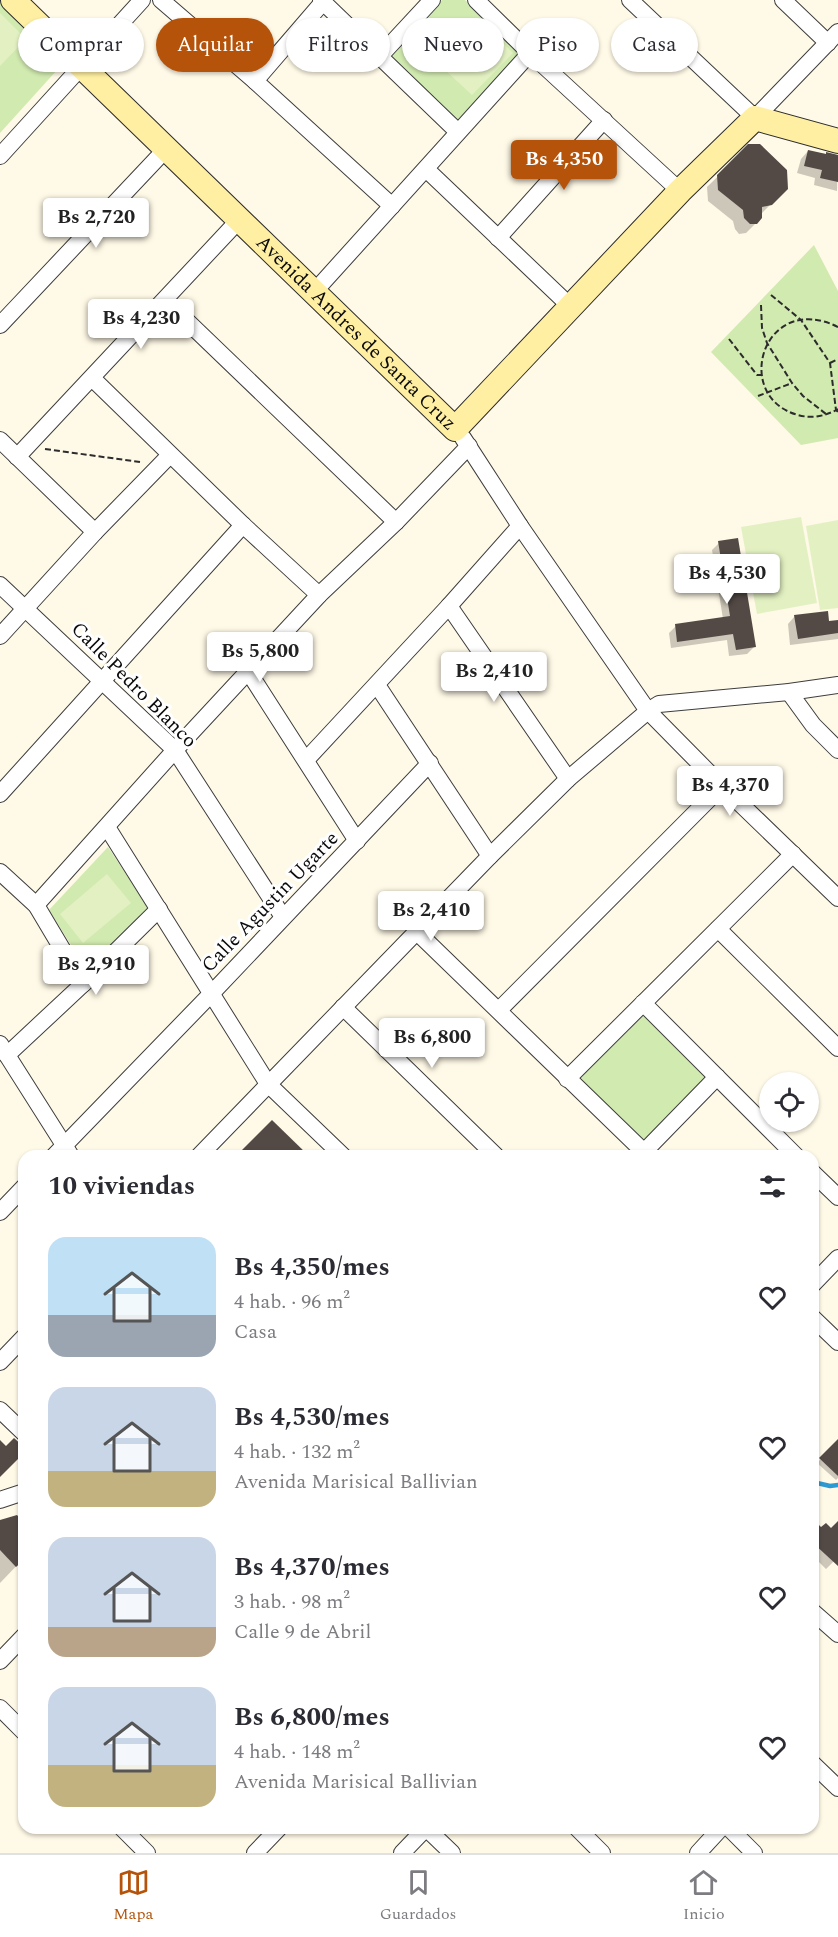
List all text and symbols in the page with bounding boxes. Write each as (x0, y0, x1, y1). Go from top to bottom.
chip: Comprar (18, 18, 144, 72)
chip: Alquilar (156, 18, 274, 72)
chip: Filtros (286, 18, 390, 72)
chip: Nuevo (402, 18, 504, 72)
chip: Piso (516, 18, 599, 72)
chip: Casa (611, 18, 698, 72)
pin: Bs 4,350 (502, 140, 626, 191)
text: Bs 4,350 (525, 144, 603, 174)
pin: Bs 2,720 (34, 198, 158, 249)
text: Bs 2,720 (57, 202, 135, 232)
street label: Avenida Andres de Santa Cruz (249, 228, 463, 438)
pin: Bs 4,230 (79, 299, 203, 350)
text: Bs 4,230 (102, 303, 180, 333)
pin: Bs 4,530 (665, 554, 789, 605)
text: Bs 4,530 (688, 558, 766, 588)
street label: Calle Pedro Blanco (64, 615, 204, 755)
pin: Bs 5,800 (198, 632, 322, 683)
text: Bs 5,800 (221, 636, 299, 666)
pin: Bs 2,410 (432, 652, 556, 703)
text: Bs 2,410 (455, 656, 533, 686)
pin: Bs 4,370 (668, 766, 792, 817)
text: Bs 4,370 (691, 770, 769, 800)
street label: Calle Agustin Ugarte (194, 824, 346, 980)
pin: Bs 2,410 (369, 891, 493, 942)
text: Bs 2,410 (392, 895, 470, 925)
pin: Bs 2,910 (34, 945, 158, 996)
text: Bs 2,910 (57, 949, 135, 979)
pin: Bs 6,800 (370, 1018, 494, 1069)
text: Bs 6,800 (393, 1022, 471, 1052)
map controls (759, 1072, 819, 1132)
button: locate (759, 1072, 819, 1132)
text: 10 viviendas (48, 1166, 195, 1206)
icon: filters (756, 1170, 789, 1203)
text: Bs 4,350/mes (234, 1247, 390, 1287)
icon: home (96, 1261, 168, 1333)
icon: heart (756, 1281, 789, 1314)
text: 4 hab. · 96 m² (234, 1287, 350, 1317)
text: Casa (234, 1317, 277, 1347)
text: Bs 4,530/mes (234, 1397, 390, 1437)
icon: home (96, 1411, 168, 1483)
icon: heart (756, 1431, 789, 1464)
text: 4 hab. · 132 m² (234, 1437, 360, 1467)
text: Avenida Marisical Ballivian (234, 1467, 478, 1497)
text: Bs 4,370/mes (234, 1547, 390, 1587)
icon: home (96, 1561, 168, 1633)
icon: heart (756, 1581, 789, 1614)
text: 3 hab. · 98 m² (234, 1587, 350, 1617)
text: Calle 9 de Abril (234, 1617, 371, 1647)
text: Bs 6,800/mes (234, 1697, 390, 1737)
icon: home (96, 1711, 168, 1783)
icon: heart (756, 1731, 789, 1764)
text: 4 hab. · 148 m² (234, 1737, 360, 1767)
text: Avenida Marisical Ballivian (234, 1767, 478, 1797)
tab: Mapa (113, 1866, 153, 1926)
tab: Guardados (380, 1866, 457, 1926)
tab: Inicio (683, 1866, 725, 1926)

